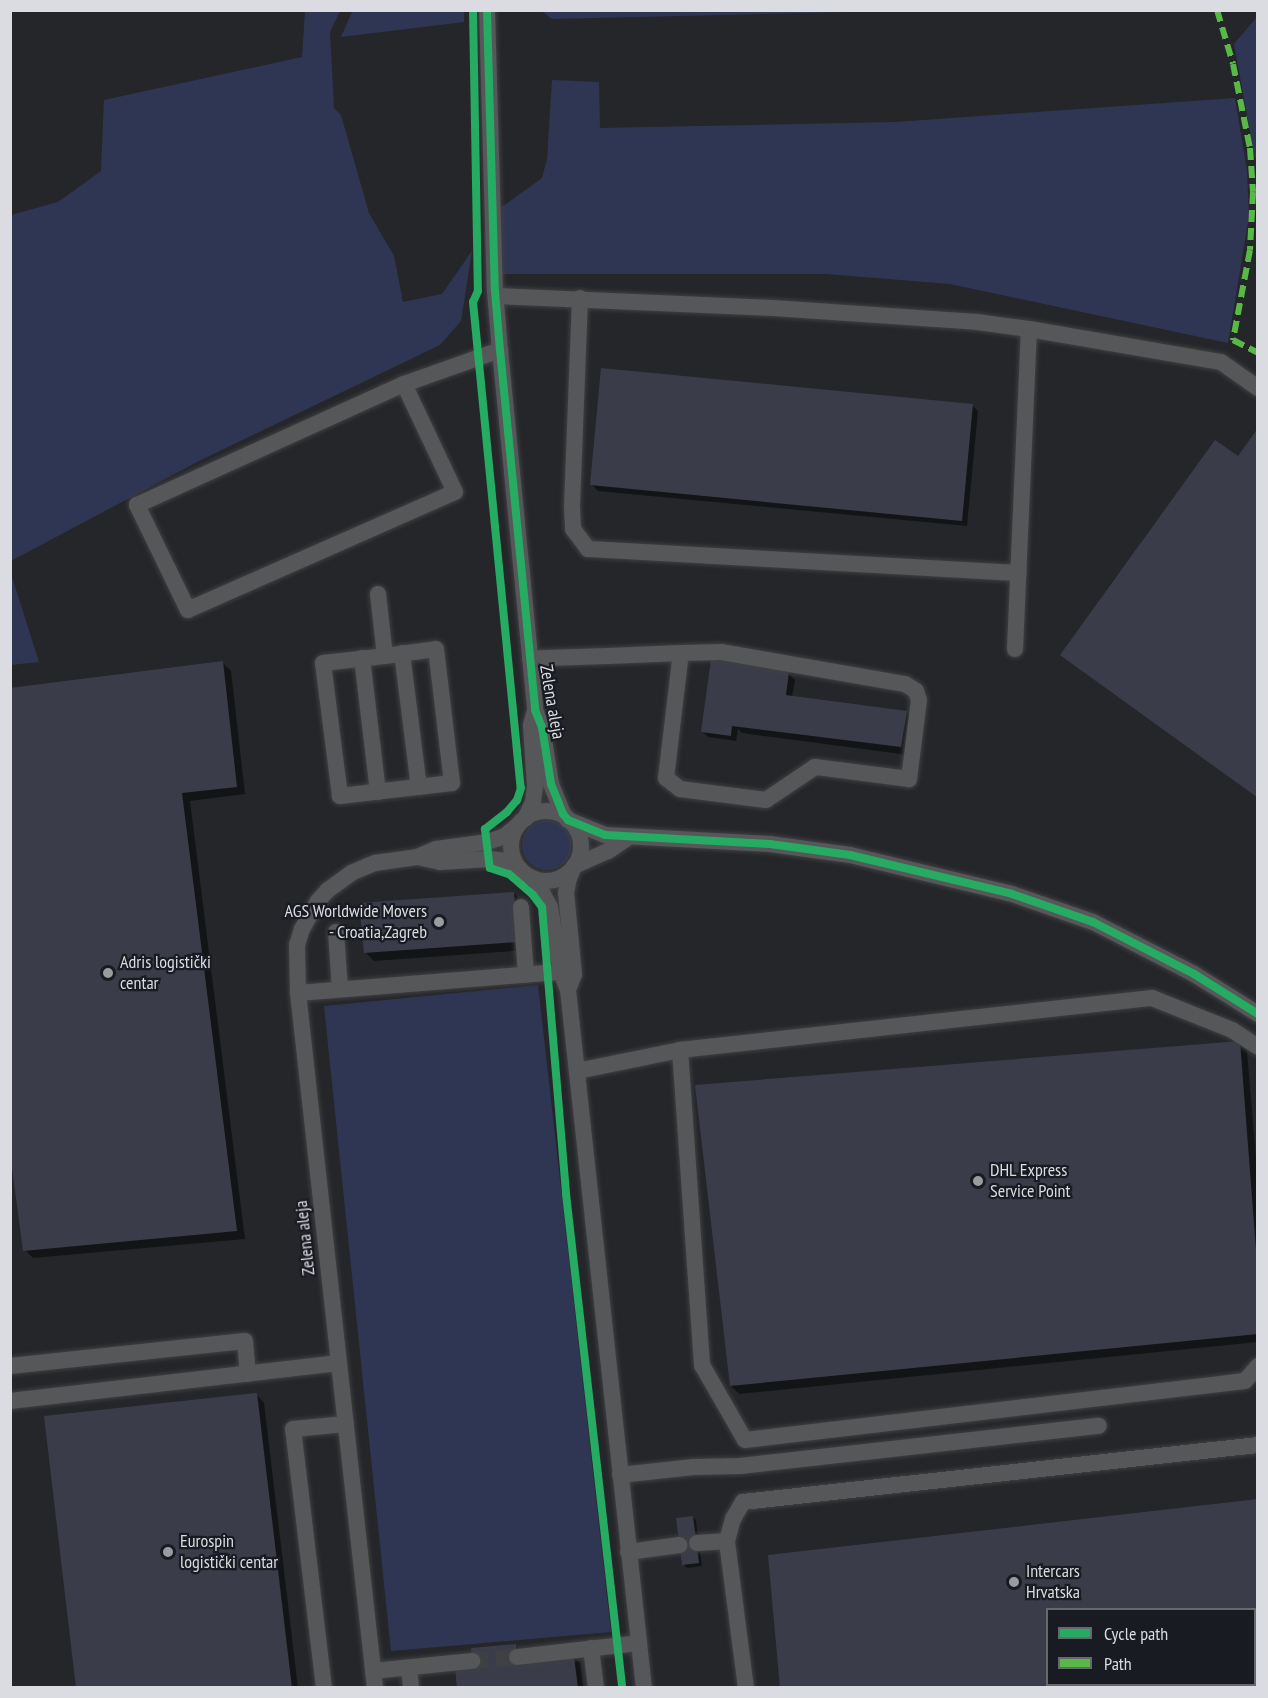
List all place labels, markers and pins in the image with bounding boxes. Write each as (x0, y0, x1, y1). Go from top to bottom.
place label: AGS Worldwide Movers - Croatia,Zagreb (284, 901, 427, 944)
marker: AGS Worldwide Movers - Croatia,Zagreb (432, 915, 446, 929)
place label: Adris logistički centar (120, 952, 211, 994)
marker: Adris logistički centar (101, 966, 115, 980)
place label: DHL Express Service Point (990, 1160, 1070, 1202)
marker: DHL Express Service Point (971, 1174, 985, 1188)
place label: Eurospin logistički centar (180, 1531, 278, 1574)
marker: Eurospin logistički centar (161, 1545, 175, 1559)
place label: Intercars Hrvatska (1026, 1561, 1080, 1604)
marker: Intercars Hrvatska (1007, 1575, 1021, 1589)

